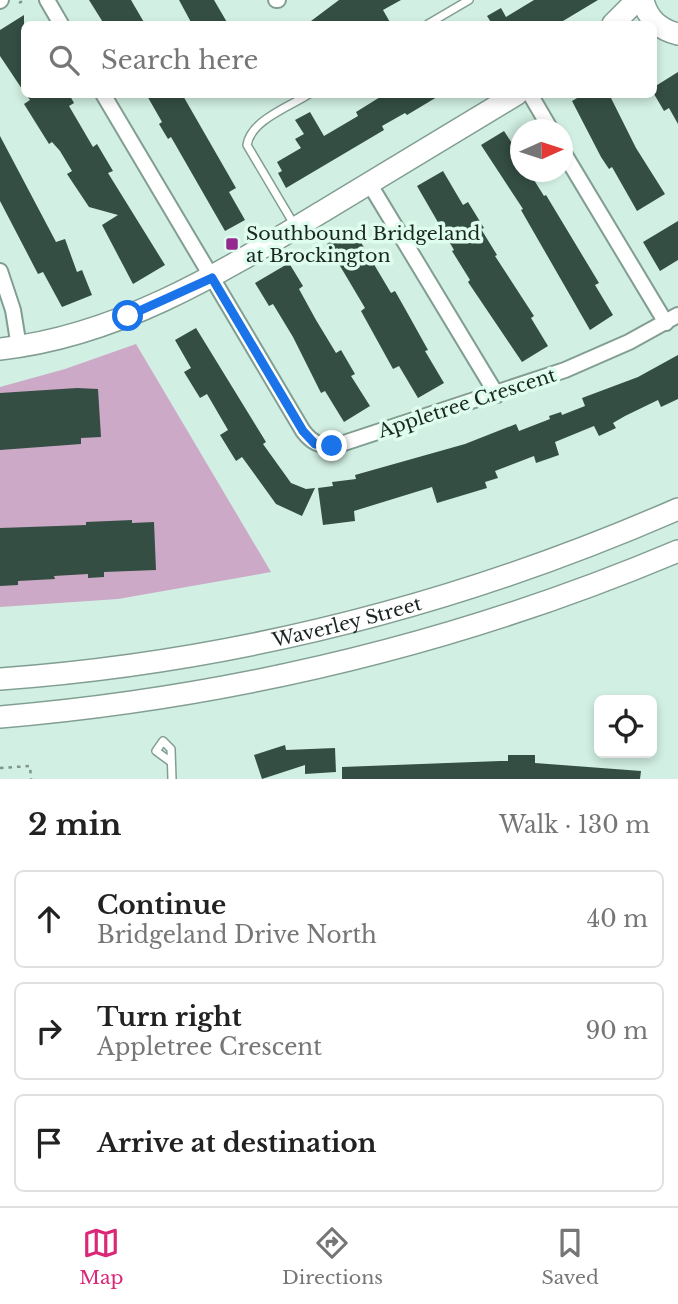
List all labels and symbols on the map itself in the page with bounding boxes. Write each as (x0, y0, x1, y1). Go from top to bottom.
north arrow (510, 119, 573, 182)
place label: Southbound Bridgeland at Brockington (246, 222, 481, 267)
marker: Southbound Bridgeland at Brockington (224, 236, 240, 252)
route start (112, 300, 143, 331)
street label: Appletree Crescent (374, 363, 560, 443)
route end (316, 430, 347, 461)
street label: Waverley Street (269, 591, 425, 652)

